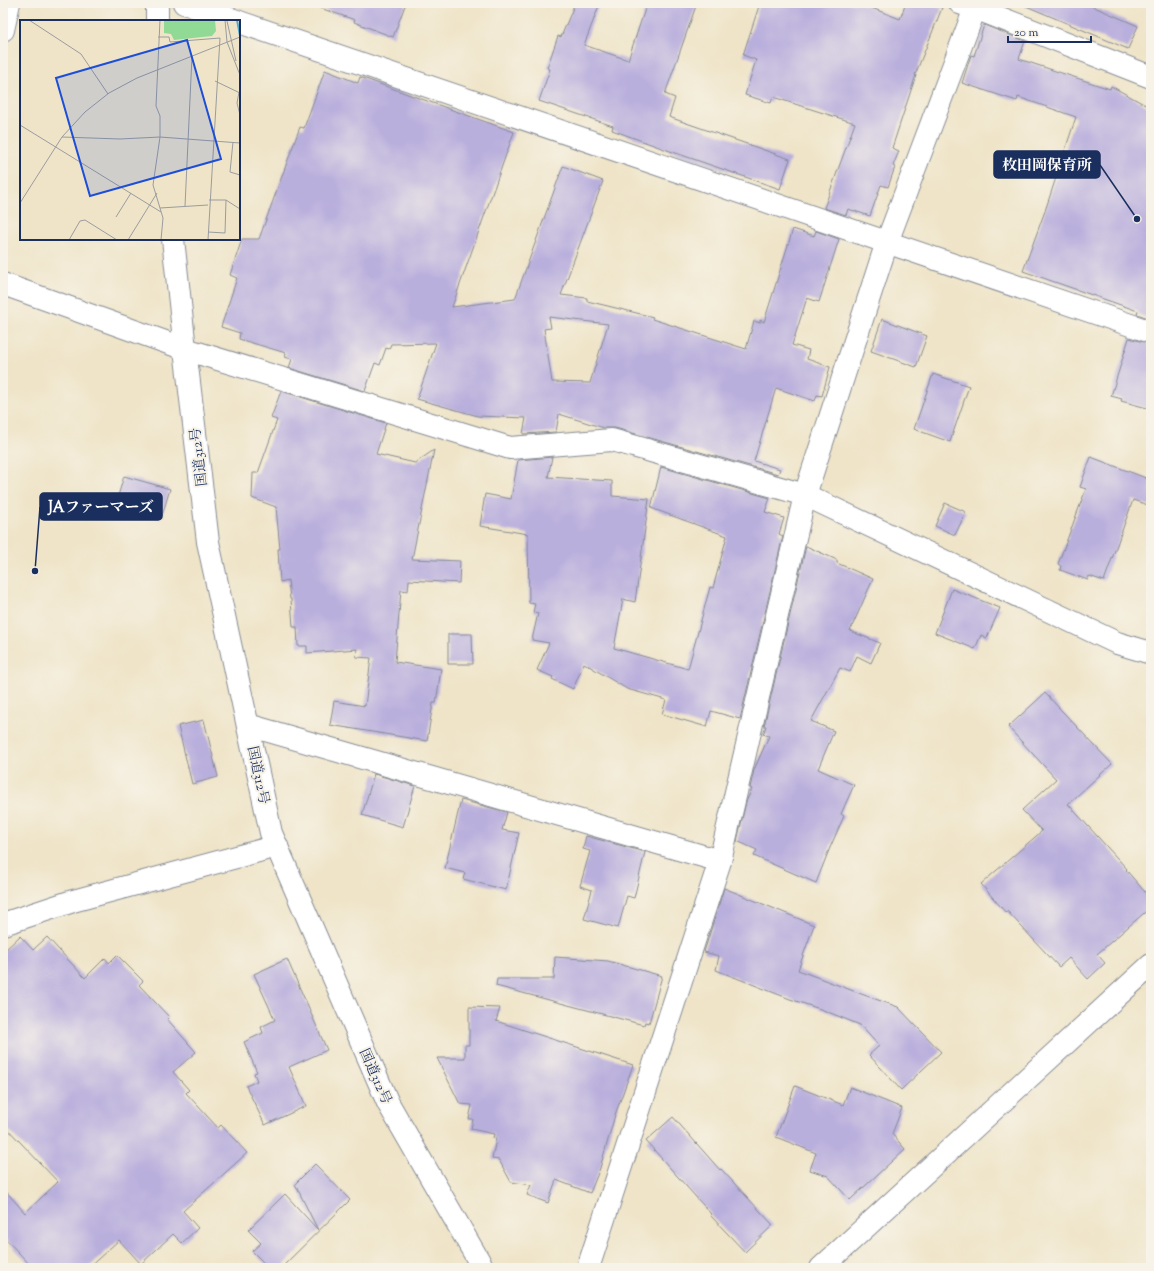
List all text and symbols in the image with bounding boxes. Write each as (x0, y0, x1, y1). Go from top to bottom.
scale bar (1008, 18, 1091, 44)
inset map (20, 20, 240, 240)
text: 20 m (1014, 24, 1039, 42)
callout: 枚田岡保育所 (994, 151, 1100, 178)
text: 枚田岡保育所 (1002, 156, 1092, 177)
street label: 国道312号 (186, 426, 214, 487)
callout: JAファーマーズ (40, 493, 162, 520)
text: JAファーマーズ (47, 498, 154, 519)
street label: 国道312号 (241, 744, 273, 806)
street label: 国道312号 (353, 1046, 395, 1108)

